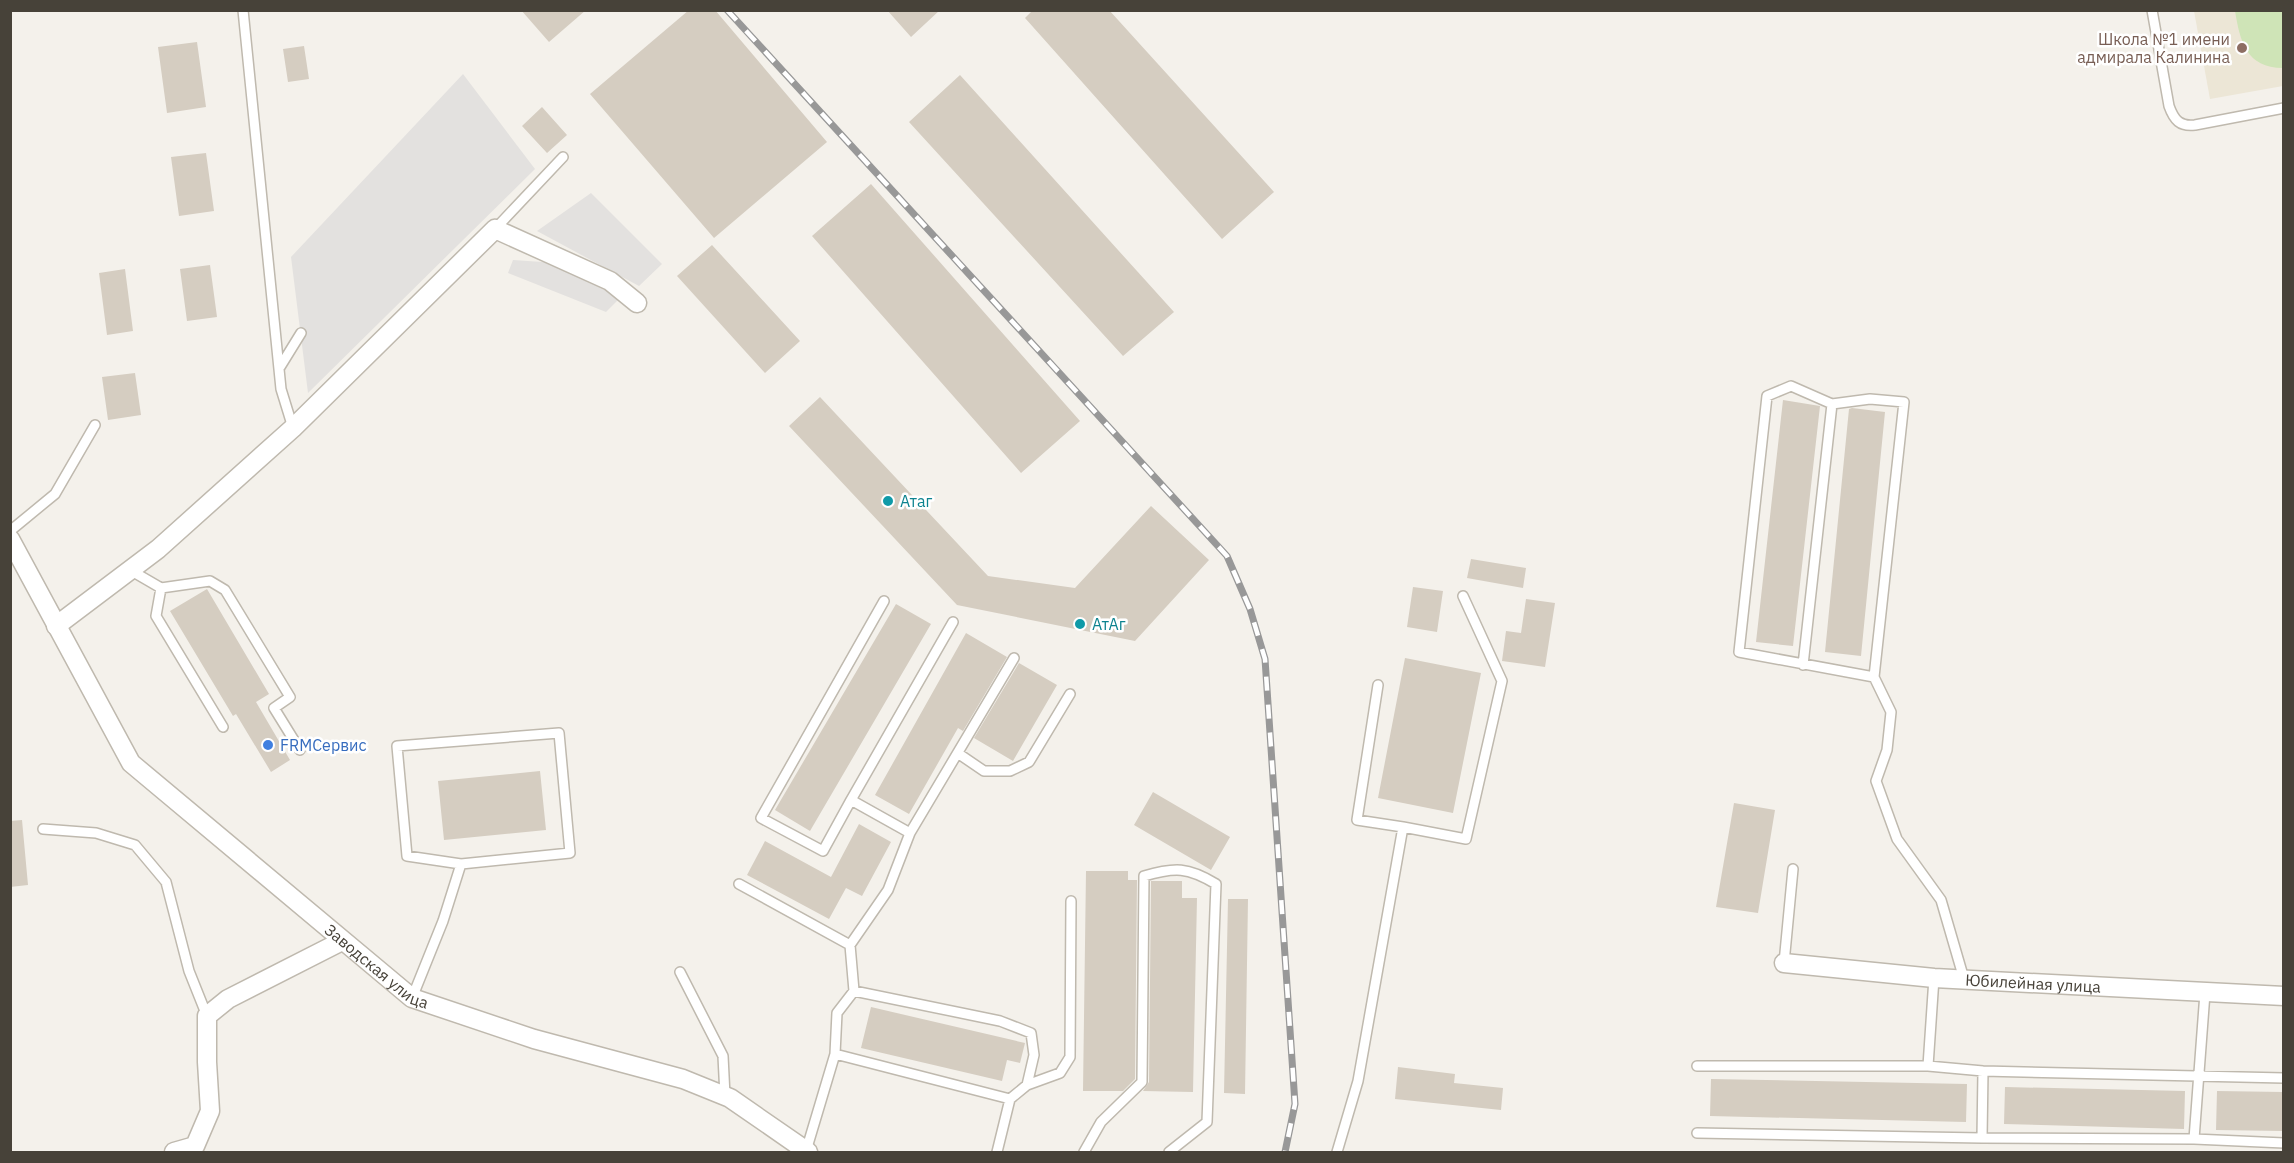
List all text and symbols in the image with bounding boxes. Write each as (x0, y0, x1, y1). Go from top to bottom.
place label: Школа №1 имени адмирала Калинина (2077, 29, 2230, 67)
marker: Школа №1 имени адмирала Калинина (2235, 41, 2249, 55)
place label: Атаг (900, 491, 933, 511)
marker: Атаг (881, 494, 895, 508)
place label: АтАг (1092, 614, 1126, 634)
marker: АтАг (1073, 617, 1087, 631)
place label: FRMСервис (280, 735, 367, 755)
marker: FRMСервис (261, 738, 275, 752)
street label: Заводская улица (321, 919, 432, 1013)
street label: Юбилейная улица (1965, 970, 2102, 997)

